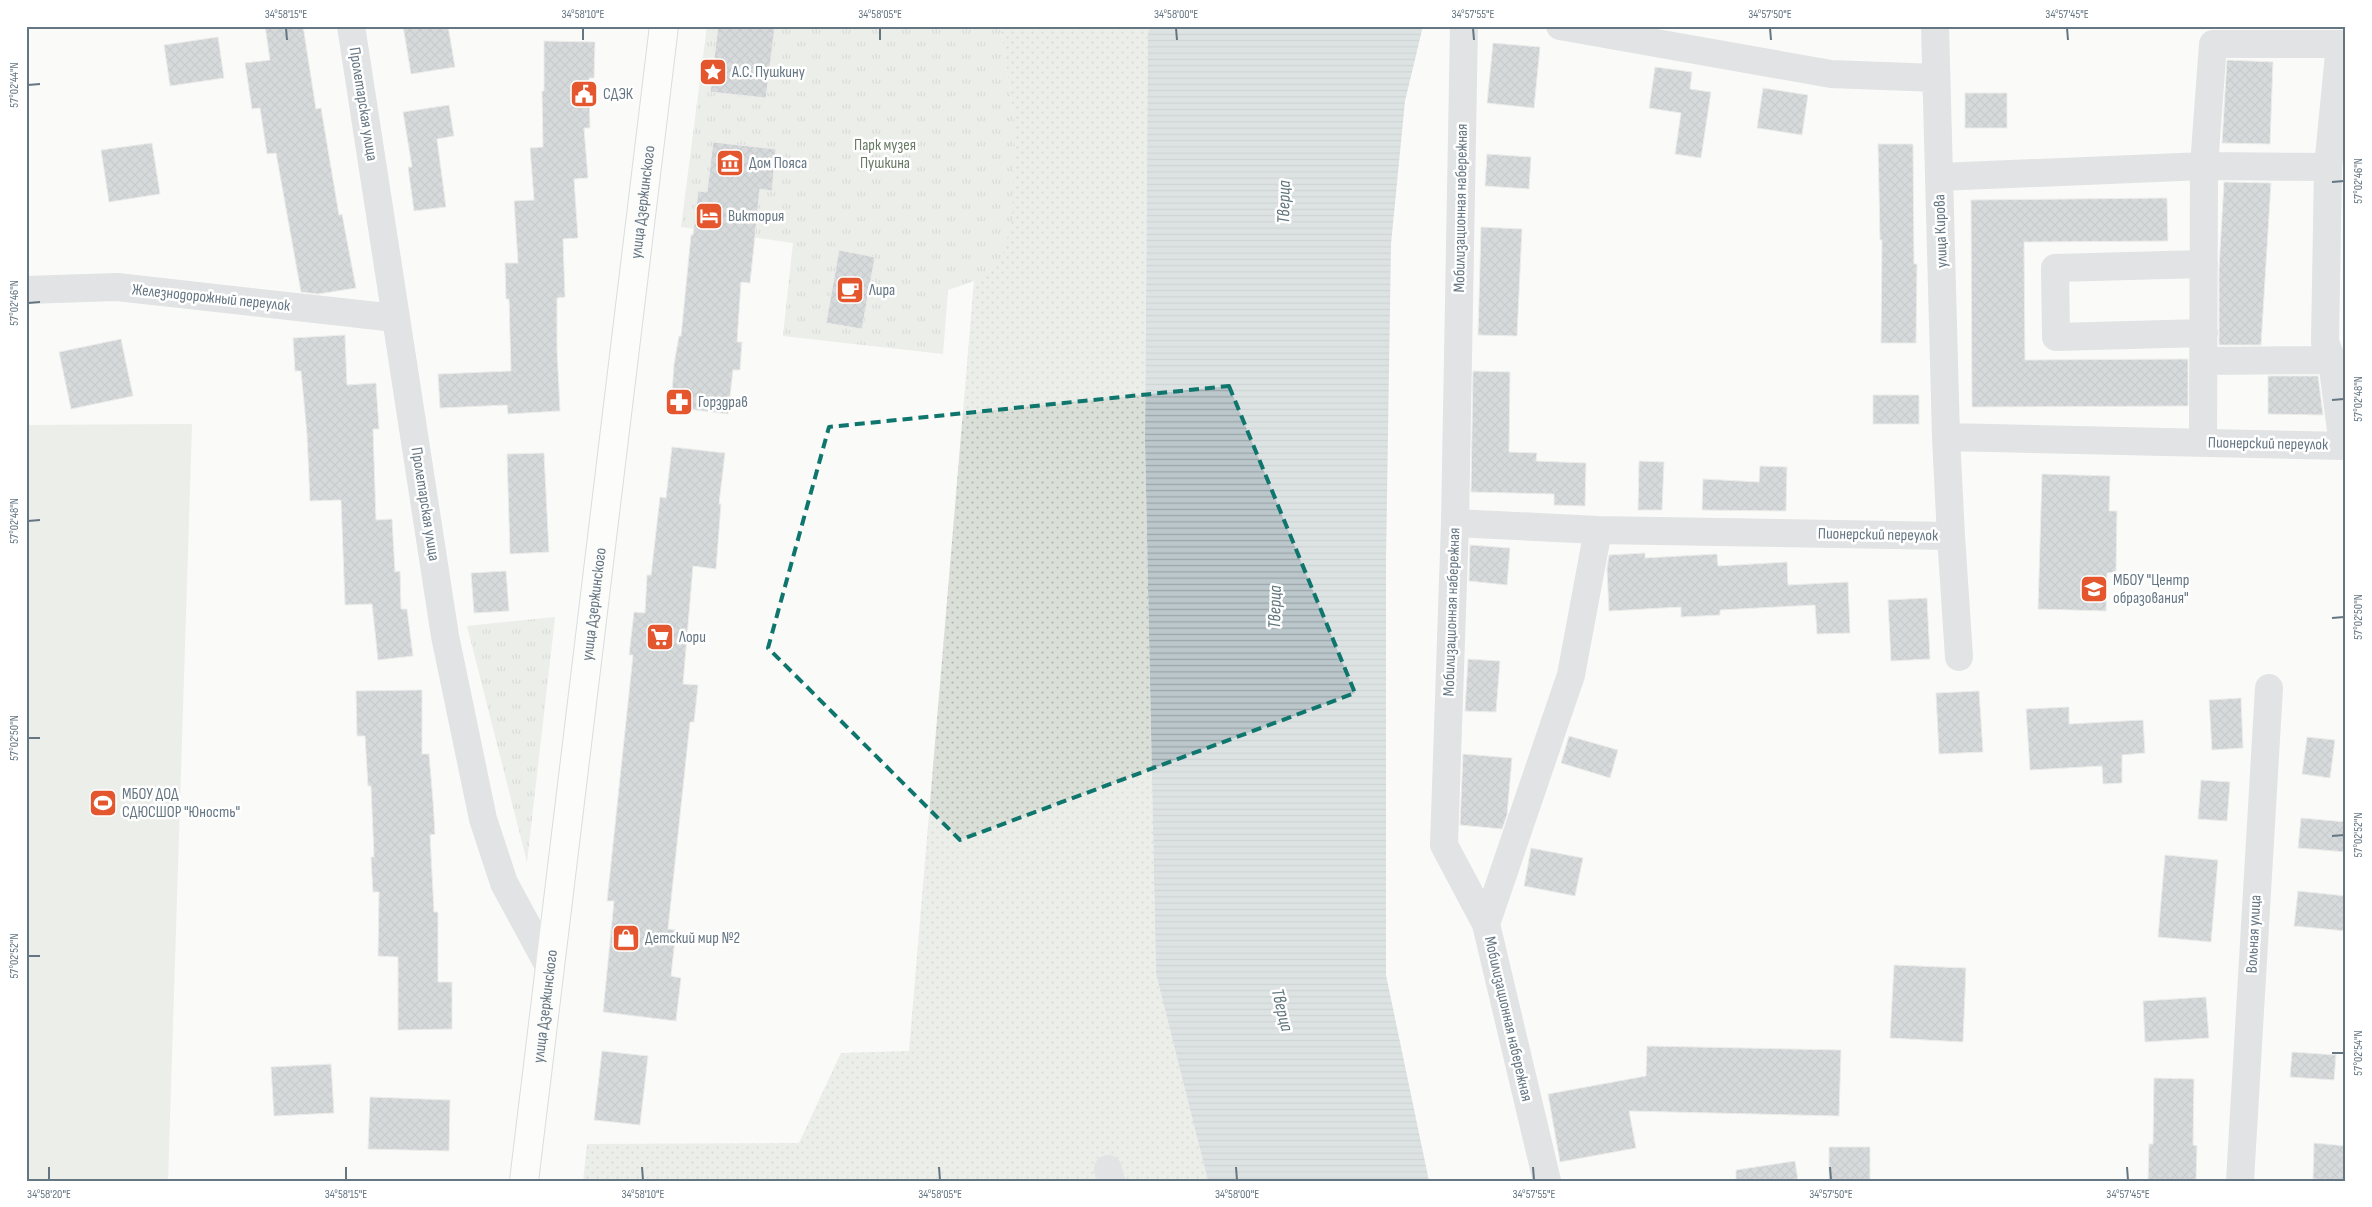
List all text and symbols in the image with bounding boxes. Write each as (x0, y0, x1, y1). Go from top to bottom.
text: 34°58'15"E (265, 7, 307, 22)
text: 34°58'10"E (561, 7, 605, 22)
text: 34°58'05"E (858, 7, 902, 22)
text: 34°58'00"E (1154, 7, 1198, 22)
text: 34°57'55"E (1451, 7, 1495, 22)
text: 34°57'50"E (1748, 7, 1792, 22)
text: 34°57'45"E (2045, 7, 2089, 22)
street label: Пролетарская улица (345, 46, 381, 162)
place icon: А.С. Пушкину (698, 57, 728, 87)
text: 57°02'44"N (7, 62, 22, 108)
place label: А.С. Пушкину (731, 63, 805, 82)
public building icon: СДЭК (569, 79, 599, 109)
place label: СДЭК (603, 85, 634, 104)
street label: Мобилизационная набережная (1450, 123, 1472, 293)
park label: Парк музея Пушкина (854, 136, 916, 173)
street label: улица Дзержинского (626, 145, 659, 260)
museum icon: Дом Пояса (715, 148, 745, 178)
place label: Дом Пояса (749, 154, 807, 173)
text: 57°02'46"N (2351, 158, 2366, 204)
water label: Тверца (1273, 179, 1295, 224)
street label: улица Кирова (1930, 194, 1952, 268)
hotel icon: Виктория (694, 201, 724, 231)
place label: Виктория (728, 207, 784, 226)
cafe icon: Лира (835, 275, 865, 305)
text: 57°02'46"N (7, 280, 22, 326)
street label: Железнодорожный переулок (131, 280, 292, 316)
place label: Лира (868, 281, 895, 300)
text: 57°02'48"N (2351, 376, 2366, 422)
pharmacy icon: Горздрав (664, 387, 694, 417)
place label: Горздрав (698, 393, 748, 412)
street label: Пионерский переулок (2208, 433, 2329, 455)
street label: Пролетарская улица (407, 446, 443, 562)
text: 57°02'48"N (7, 498, 22, 544)
street label: Пионерский переулок (1818, 524, 1939, 546)
street label: Мобилизационная набережная (1440, 527, 1464, 697)
street label: улица Дзержинского (578, 547, 610, 662)
place label: МБОУ "Центр образования" (2113, 571, 2189, 608)
school or university icon: МБОУ "Центр образования" (2079, 574, 2109, 604)
water label: Тверца (1264, 584, 1286, 629)
text: 57°02'50"N (2351, 594, 2366, 640)
supermarket icon: Лори (645, 622, 675, 652)
place label: Лори (678, 628, 706, 647)
text: 57°02'50"N (7, 715, 22, 761)
place label: МБОУ ДОД СДЮСШОР "Юность" (122, 785, 240, 822)
sports icon: МБОУ ДОД СДЮСШОР "Юность" (88, 788, 118, 818)
text: 57°02'52"N (2351, 812, 2366, 858)
street label: Вольная улица (2242, 894, 2266, 974)
shop icon: Детский мир №2 (611, 923, 641, 953)
place label: Детский мир №2 (645, 929, 740, 948)
text: 57°02'52"N (7, 933, 22, 979)
street label: Мобилизационная набережная (1480, 935, 1536, 1103)
street label: улица Дзержинского (529, 949, 561, 1064)
water label: Тверца (1267, 986, 1298, 1034)
text: 57°02'54"N (2351, 1030, 2366, 1076)
text: 34°58'20"E (27, 1187, 71, 1202)
text: 34°58'15"E (325, 1187, 367, 1202)
text: 34°58'10"E (621, 1187, 665, 1202)
text: 34°58'05"E (918, 1187, 962, 1202)
text: 34°58'00"E (1215, 1187, 1259, 1202)
text: 34°57'55"E (1512, 1187, 1556, 1202)
text: 34°57'50"E (1809, 1187, 1853, 1202)
text: 34°57'45"E (2106, 1187, 2150, 1202)

